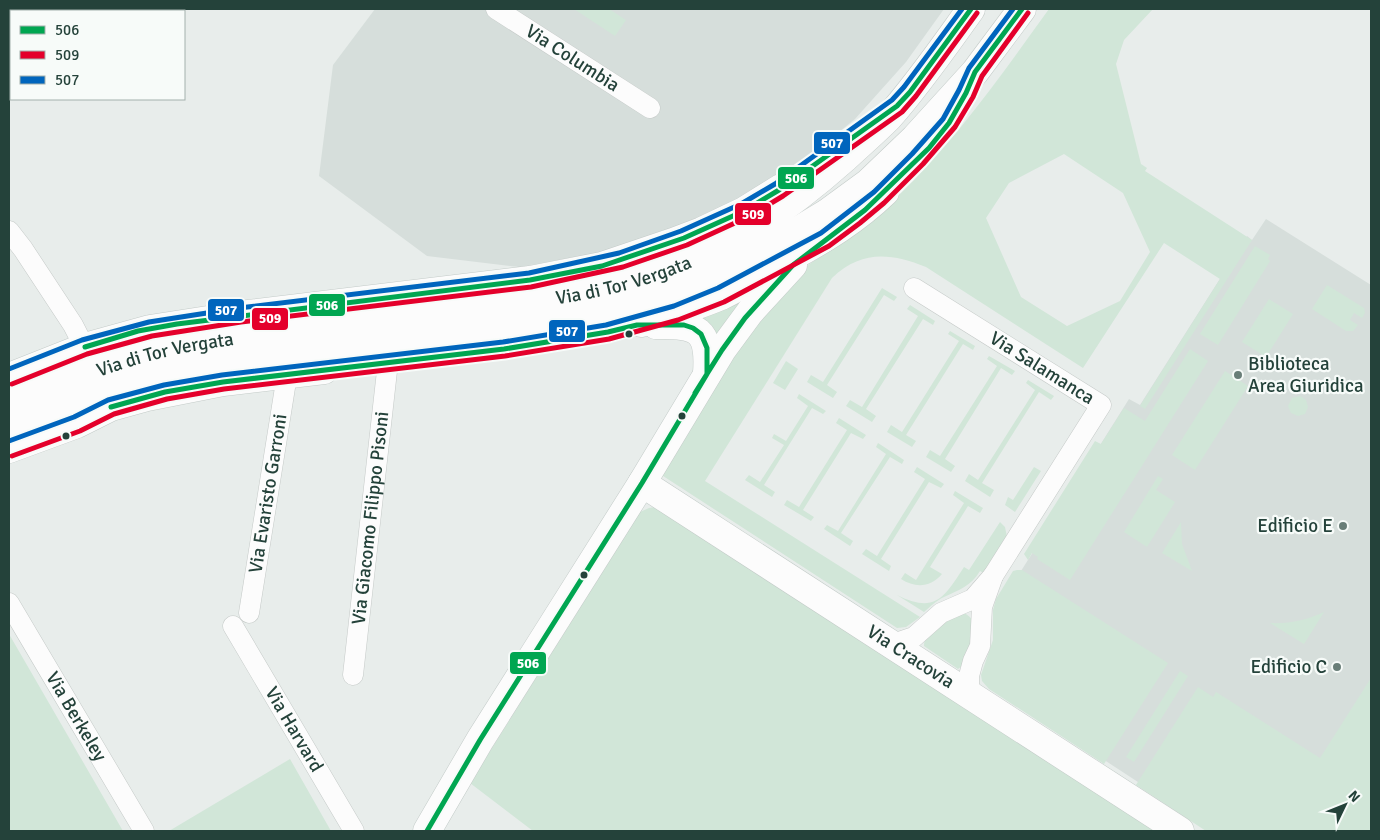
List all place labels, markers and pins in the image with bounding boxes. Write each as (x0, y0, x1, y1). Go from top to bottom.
unlabelled marker (624, 329, 634, 339)
place label: Biblioteca Area Giuridica (1248, 352, 1364, 398)
marker: Biblioteca Area Giuridica (1232, 369, 1244, 381)
unlabelled marker (677, 411, 687, 421)
unlabelled marker (61, 431, 71, 441)
place label: Edificio E (1257, 514, 1333, 538)
marker: Edificio E (1337, 520, 1349, 532)
unlabelled marker (579, 570, 589, 580)
place label: Edificio C (1251, 655, 1327, 679)
marker: Edificio C (1331, 661, 1343, 673)

